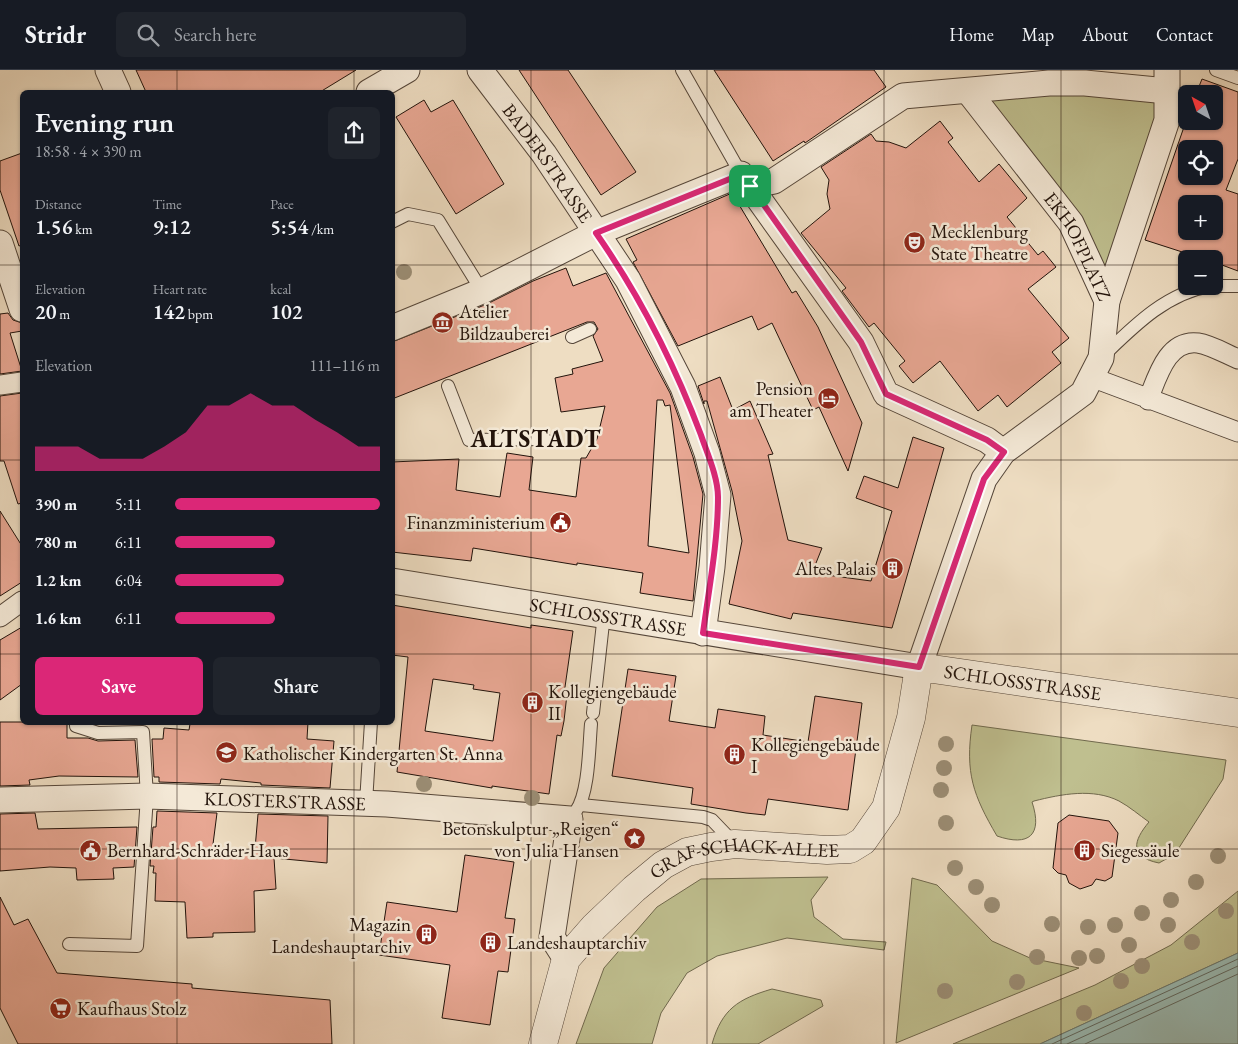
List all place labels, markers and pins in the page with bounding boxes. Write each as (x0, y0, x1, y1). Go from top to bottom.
pin (729, 165, 771, 207)
place label: Mecklenburg State Theatre (931, 219, 1029, 266)
theatre icon: Mecklenburg State Theatre (903, 230, 927, 254)
place label: Atelier Bildzauberei (458, 299, 550, 346)
museum icon: Atelier Bildzauberei (431, 310, 455, 334)
place label: Pension am Theater (730, 376, 814, 423)
hotel icon: Pension am Theater (817, 387, 841, 411)
place label: Finanzministerium (406, 510, 545, 535)
public building icon: Finanzministerium (549, 510, 573, 534)
place label: Altes Palais (794, 556, 876, 581)
building icon: Altes Palais (880, 556, 904, 580)
place label: Kollegiengebäude II (548, 679, 677, 726)
building icon: Kollegiengebäude II (520, 690, 544, 714)
place label: Kollegiengebäude I (751, 732, 880, 779)
school or university icon: Katholischer Kindergarten St. Anna (215, 741, 239, 765)
place label: Katholischer Kindergarten St. Anna (243, 741, 503, 766)
building icon: Kollegiengebäude I (723, 743, 747, 767)
place label: Betonskulptur „Reigen“ von Julia Hansen (442, 816, 619, 863)
place icon: Betonskulptur „Reigen“ von Julia Hansen (623, 827, 647, 851)
public building icon: Bernhard-Schräder-Haus (79, 838, 103, 862)
place label: Bernhard-Schräder-Haus (107, 838, 288, 863)
building icon: Siegessäule (1073, 838, 1097, 862)
place label: Siegessäule (1101, 838, 1179, 863)
place label: Magazin Landeshauptarchiv (272, 912, 412, 959)
building icon: Magazin Landeshauptarchiv (415, 923, 439, 947)
building icon: Landeshauptarchiv (479, 930, 503, 954)
place label: Landeshauptarchiv (507, 930, 647, 955)
supermarket icon: Kaufhaus Stolz (49, 996, 73, 1020)
place label: Kaufhaus Stolz (77, 996, 187, 1021)

